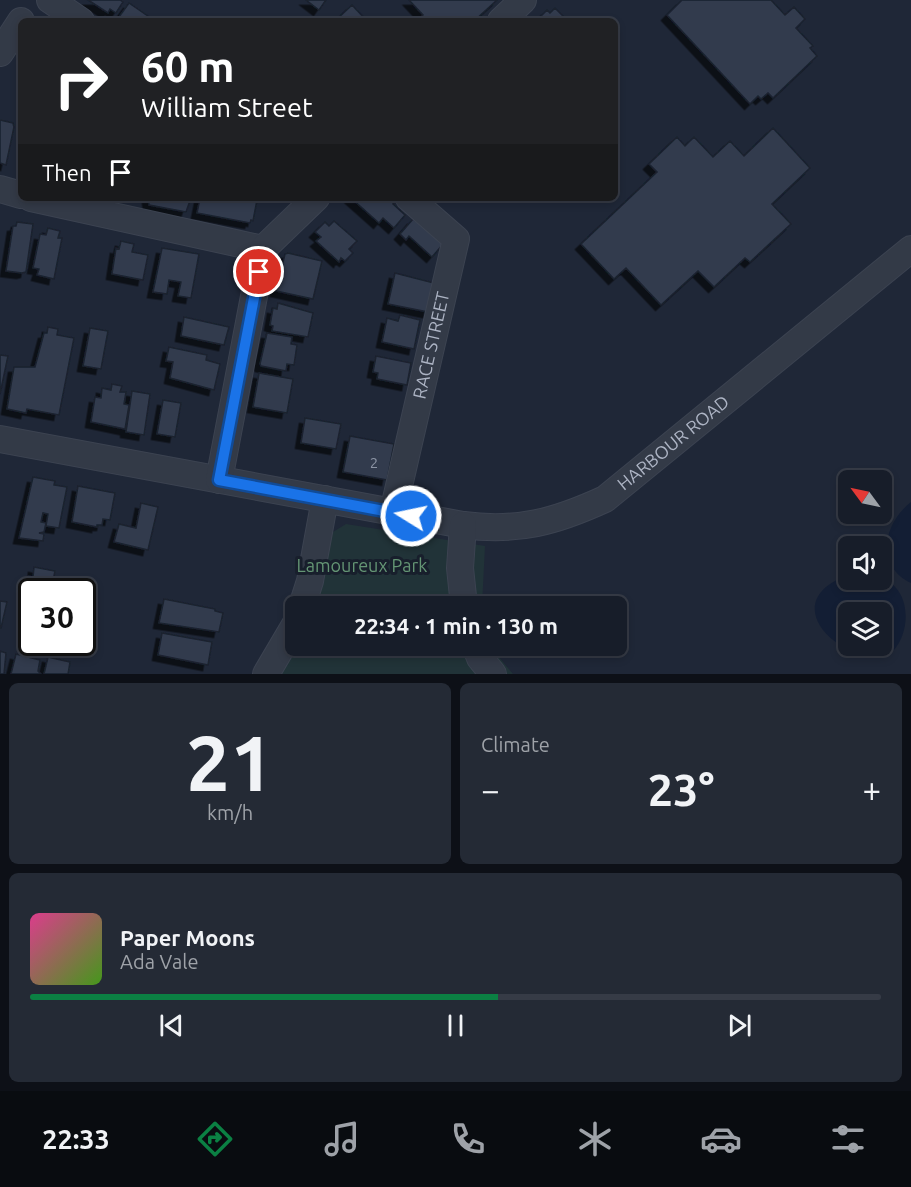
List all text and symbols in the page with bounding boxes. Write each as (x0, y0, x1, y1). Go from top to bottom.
icon: right (42, 42, 120, 120)
text: 60 m (141, 43, 235, 90)
text: William Street (141, 92, 313, 122)
icon: arrive (104, 156, 137, 189)
text: Then (42, 160, 92, 185)
pin (233, 246, 284, 297)
icon: arrive (242, 255, 275, 288)
street label: RACE STREET (408, 290, 453, 401)
street label: HARBOUR ROAD (613, 391, 733, 494)
house number: 2 (370, 454, 378, 471)
north arrow (838, 470, 892, 524)
map controls (838, 470, 892, 656)
position arrow (379, 484, 443, 548)
button: sound (838, 536, 892, 590)
park label: Lamoureux Park (297, 555, 427, 575)
speed limit sign: 30 (18, 578, 96, 656)
button: layers (838, 602, 892, 656)
text: 22:34 · 1 min · 130 m (354, 613, 558, 638)
text: 21 (186, 718, 274, 806)
text: Climate (481, 733, 550, 756)
text: 23° (648, 764, 714, 815)
text: − (481, 771, 500, 808)
text: + (862, 771, 881, 808)
text: km/h (207, 801, 253, 824)
text: Paper Moons (120, 925, 255, 950)
text: Ada Vale (120, 950, 198, 973)
icon: previous (155, 1009, 188, 1042)
icon: pause (439, 1009, 472, 1042)
icon: next (723, 1009, 756, 1042)
icon: directions (194, 1118, 236, 1160)
icon: music (321, 1118, 363, 1160)
icon: phone (447, 1118, 489, 1160)
icon: climate (574, 1118, 616, 1160)
icon: car (700, 1118, 742, 1160)
icon: filters (827, 1118, 869, 1160)
text: 22:33 (42, 1124, 110, 1154)

